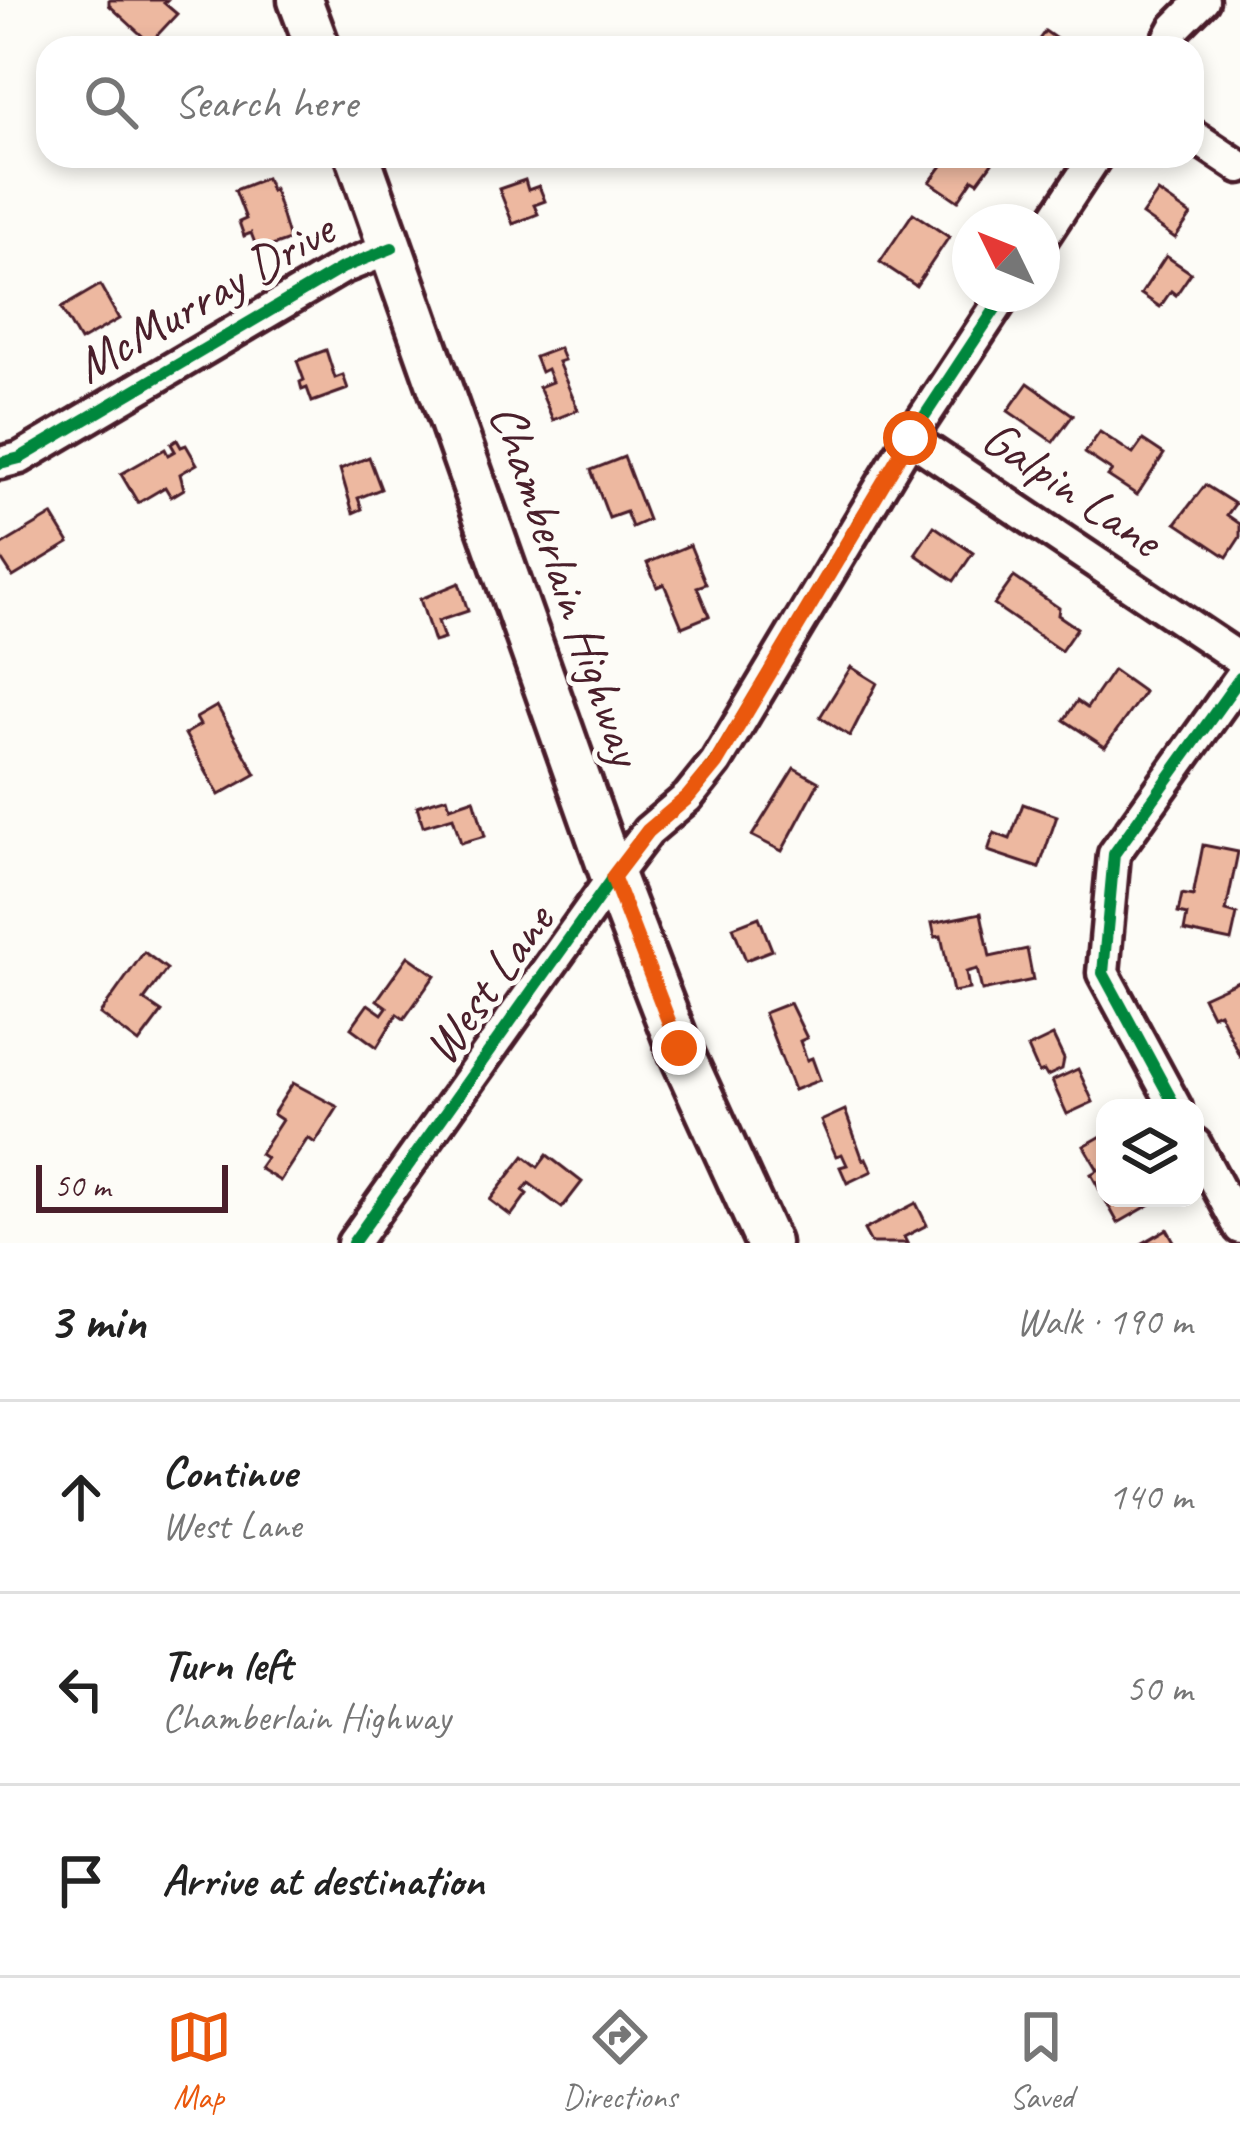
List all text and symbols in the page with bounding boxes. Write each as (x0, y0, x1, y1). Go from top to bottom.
search box (36, 36, 1204, 168)
icon: search (78, 69, 144, 135)
text: Search here (174, 74, 357, 131)
street label: McMurray Drive (63, 196, 348, 397)
north arrow (952, 204, 1060, 312)
street label: Chamberlain Highway (475, 395, 660, 776)
street label: Galpin Lane (970, 405, 1176, 573)
route start (883, 411, 937, 465)
street label: West Lane (409, 889, 569, 1076)
route end (652, 1021, 706, 1075)
map controls (1096, 1099, 1204, 1207)
button: layers (1096, 1099, 1204, 1207)
scale bar (36, 1159, 228, 1212)
text: 50 m (54, 1165, 110, 1207)
text: 3 min (48, 1289, 146, 1353)
text: Walk · 190 m (1016, 1297, 1192, 1346)
text: Continue (162, 1444, 296, 1501)
icon: ahead (48, 1464, 114, 1530)
text: 140 m (1108, 1472, 1192, 1521)
text: West Lane (162, 1501, 301, 1550)
text: Turn left (162, 1636, 292, 1693)
icon: left (48, 1656, 114, 1722)
text: 50 m (1126, 1664, 1192, 1713)
text: Chamberlain Highway (162, 1693, 450, 1742)
icon: arrive (48, 1848, 114, 1914)
text: Arrive at destination (162, 1852, 484, 1909)
tab: Map (166, 2004, 232, 2118)
tab: Directions (563, 2004, 677, 2118)
tab: Saved (1008, 2004, 1074, 2118)

